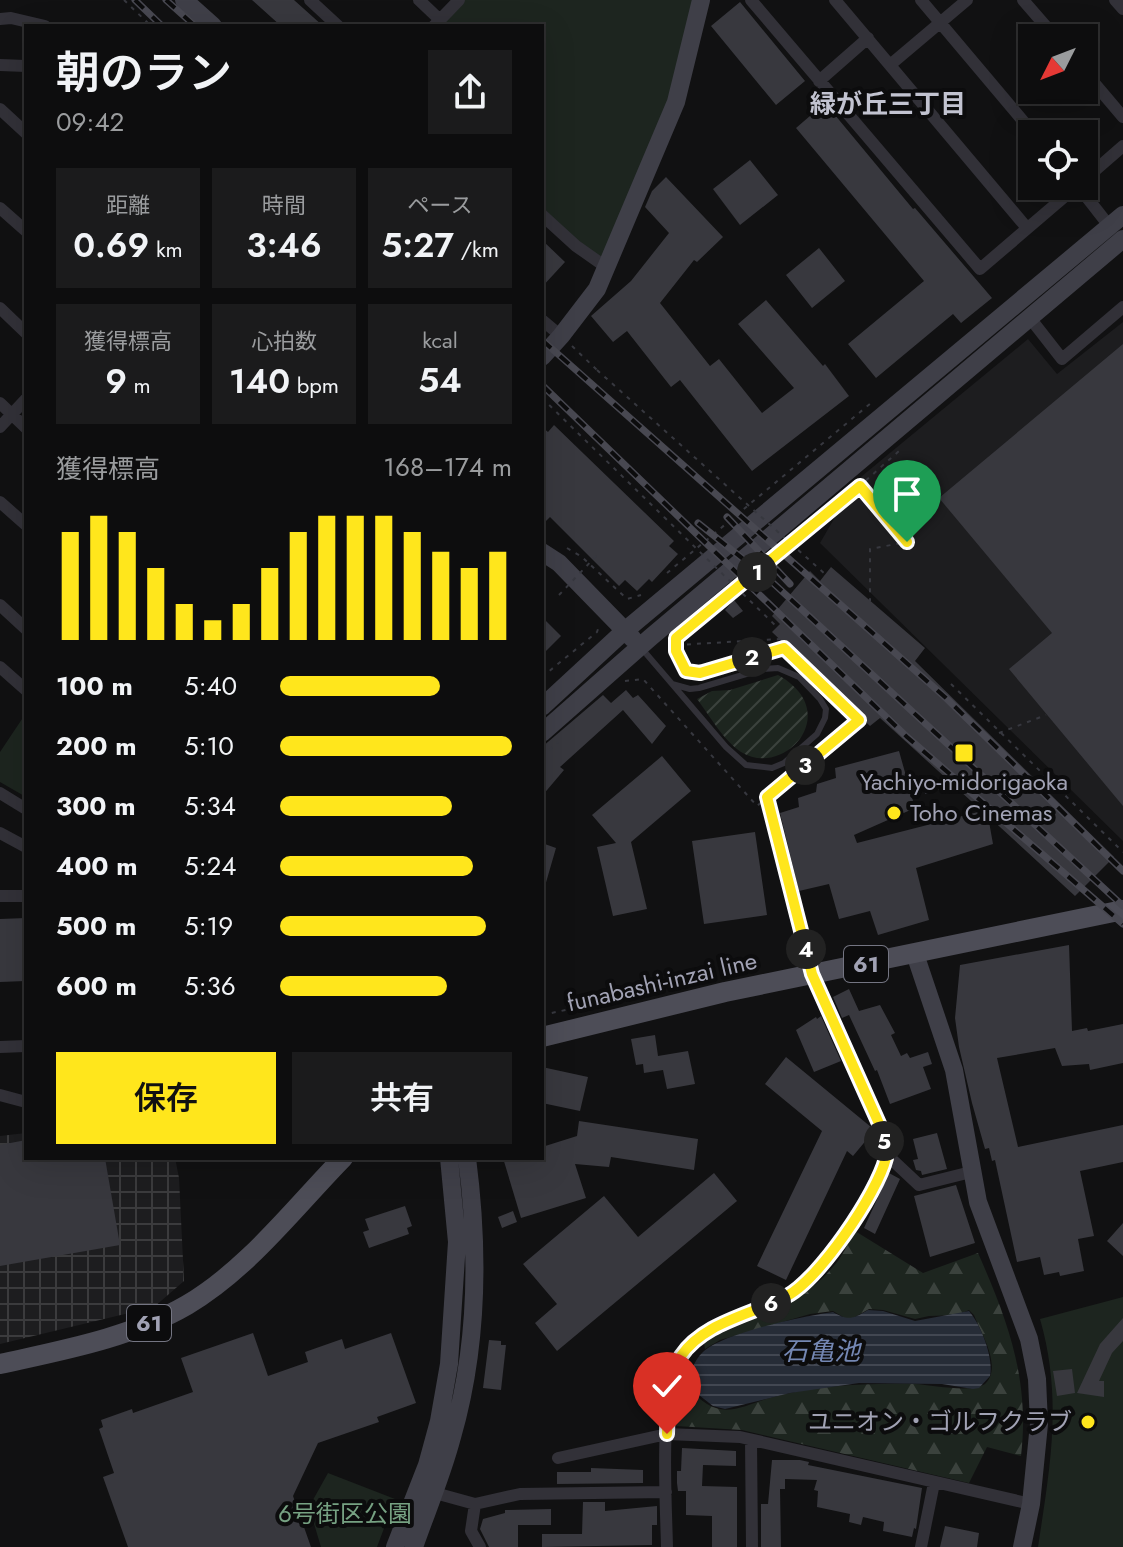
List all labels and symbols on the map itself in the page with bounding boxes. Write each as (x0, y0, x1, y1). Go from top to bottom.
north arrow (1018, 24, 1098, 104)
district label: 緑が丘三丁目 (810, 85, 966, 123)
pin (873, 460, 941, 542)
pin: 1 (737, 552, 777, 592)
pin: 2 (732, 637, 772, 677)
marker: Yachiyo-midorigaoka (953, 742, 975, 764)
pin: 3 (785, 745, 825, 785)
place label: Yachiyo-midorigaoka (860, 764, 1068, 799)
place label: Toho Cinemas (910, 795, 1052, 830)
marker: Toho Cinemas (885, 804, 903, 822)
pin: 4 (786, 929, 826, 969)
street label: funabashi-inzai line (563, 943, 760, 1020)
road number: 61 (844, 946, 888, 982)
pin: 5 (864, 1121, 904, 1161)
pin: 6 (751, 1283, 791, 1323)
road number: 61 (127, 1305, 171, 1341)
water label: 石亀池 (782, 1332, 863, 1370)
pin (633, 1352, 701, 1434)
place label: ユニオン・ゴルフクラブ (808, 1404, 1072, 1439)
marker: ユニオン・ゴルフクラブ (1079, 1413, 1097, 1431)
park label: ６号街区公園 (278, 1496, 412, 1531)

